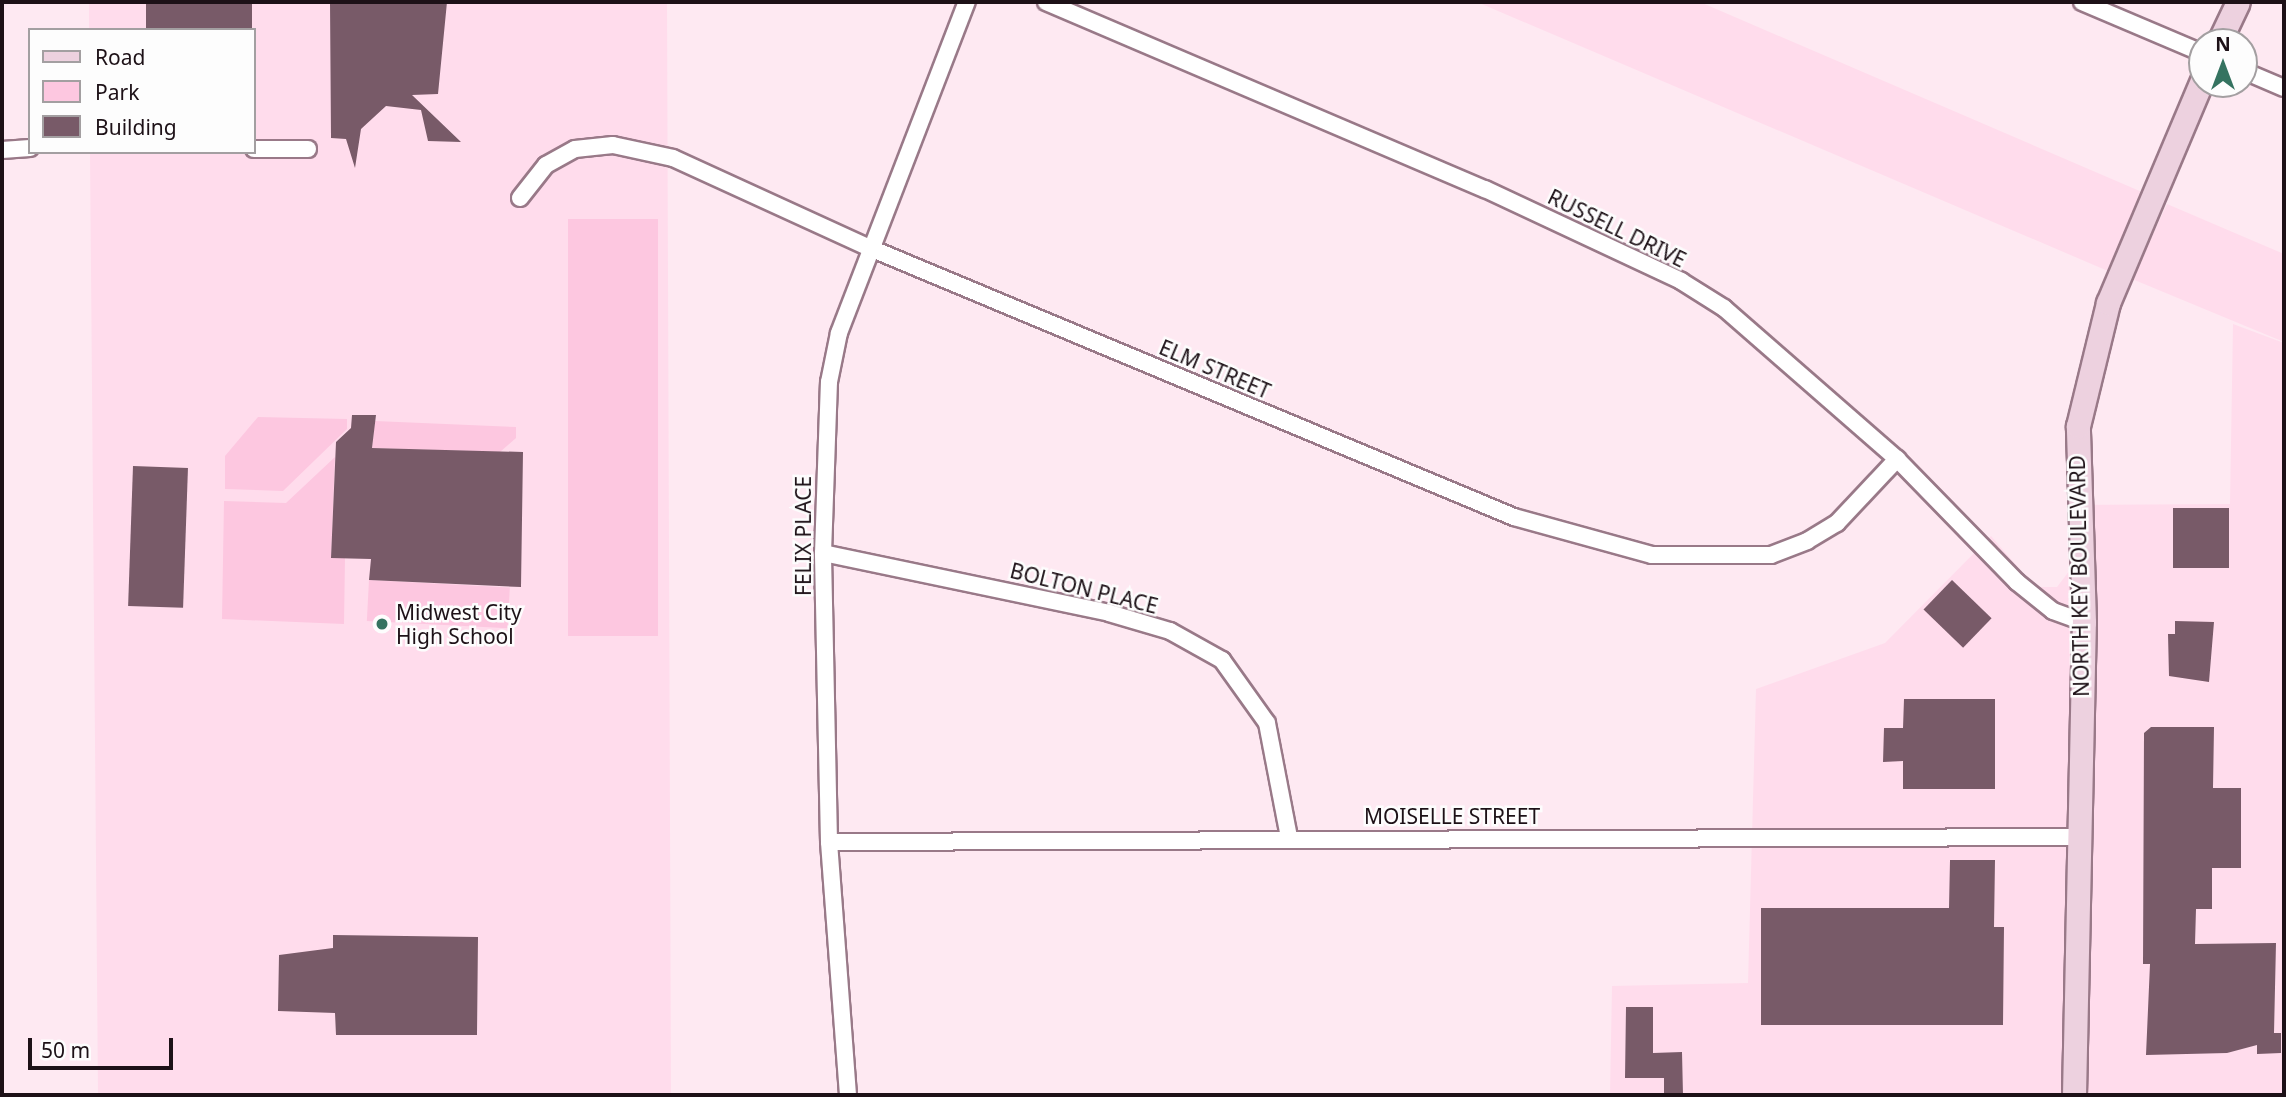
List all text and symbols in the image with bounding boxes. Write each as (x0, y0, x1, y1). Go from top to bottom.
legend (28, 28, 256, 154)
north arrow (2188, 28, 2258, 98)
text: N (2215, 31, 2231, 57)
text: Road (95, 43, 145, 71)
text: Park (95, 78, 139, 106)
text: Building (95, 113, 177, 141)
street label: RUSSELL DRIVE (1544, 184, 1690, 272)
street label: ELM STREET (1156, 334, 1274, 404)
street label: NORTH KEY BOULEVARD (2064, 455, 2094, 697)
street label: FELIX PLACE (790, 476, 816, 596)
street label: BOLTON PLACE (1008, 557, 1160, 619)
place label: Midwest City High School (396, 599, 522, 649)
marker: Midwest City High School (374, 616, 390, 632)
street label: MOISELLE STREET (1364, 803, 1540, 829)
scale bar (32, 1024, 177, 1068)
text: 50 m (41, 1036, 90, 1064)

